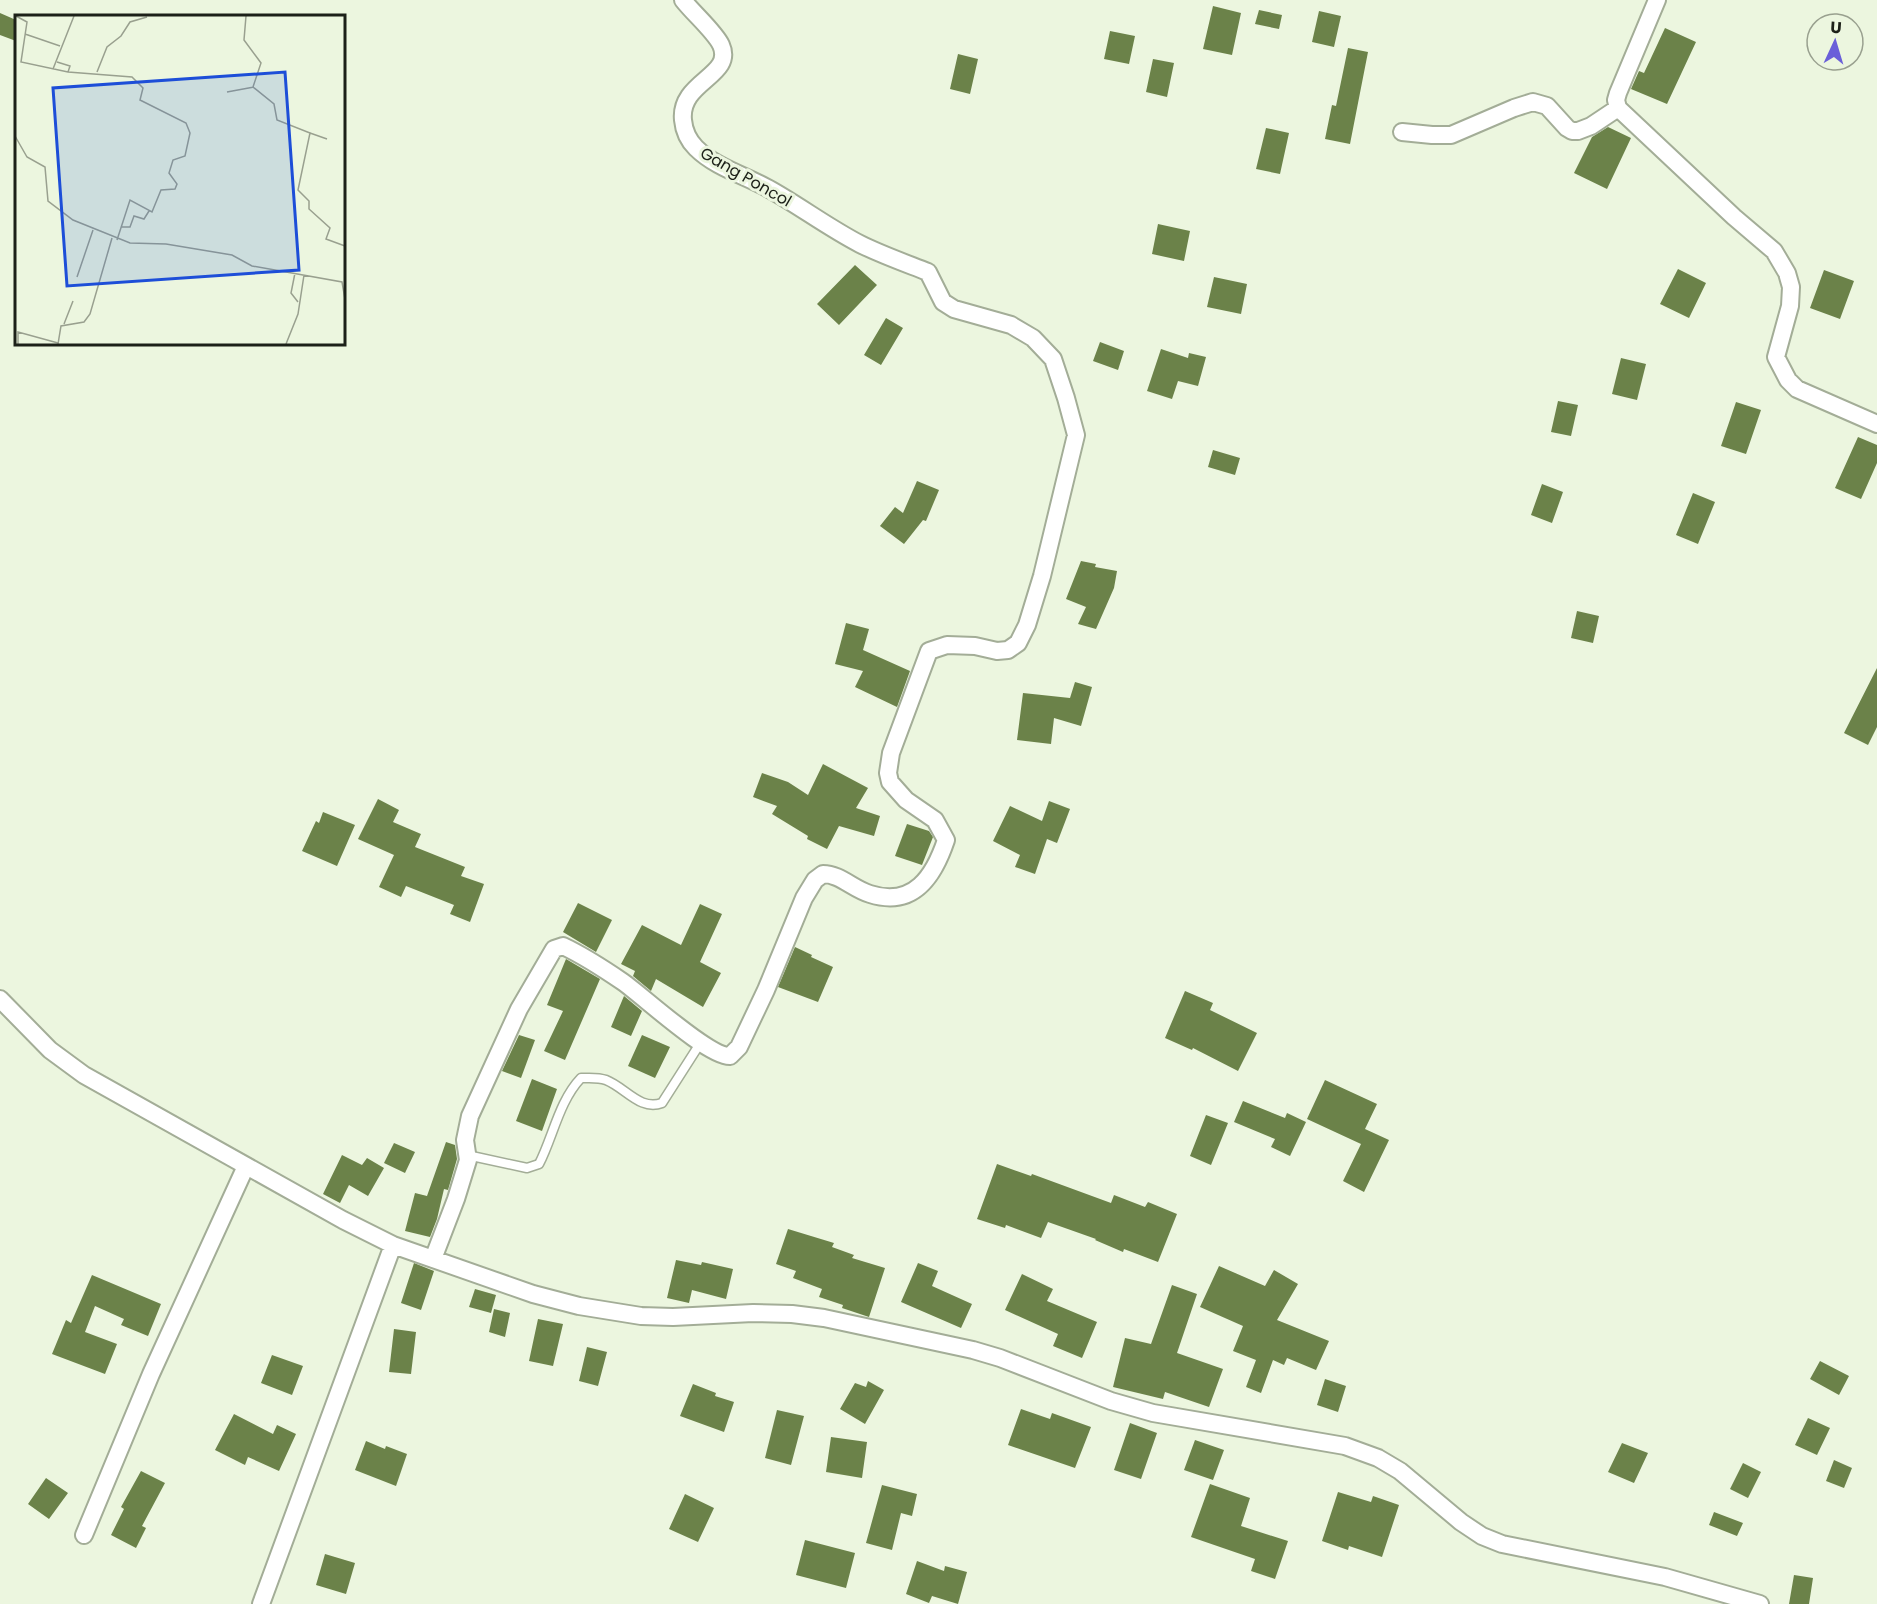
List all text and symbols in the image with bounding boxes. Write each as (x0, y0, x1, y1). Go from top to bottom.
north arrow (1805, 12, 1865, 72)
inset map (15, 15, 345, 345)
text: U (1830, 16, 1842, 39)
street label: Gang Poncol (696, 141, 796, 213)

